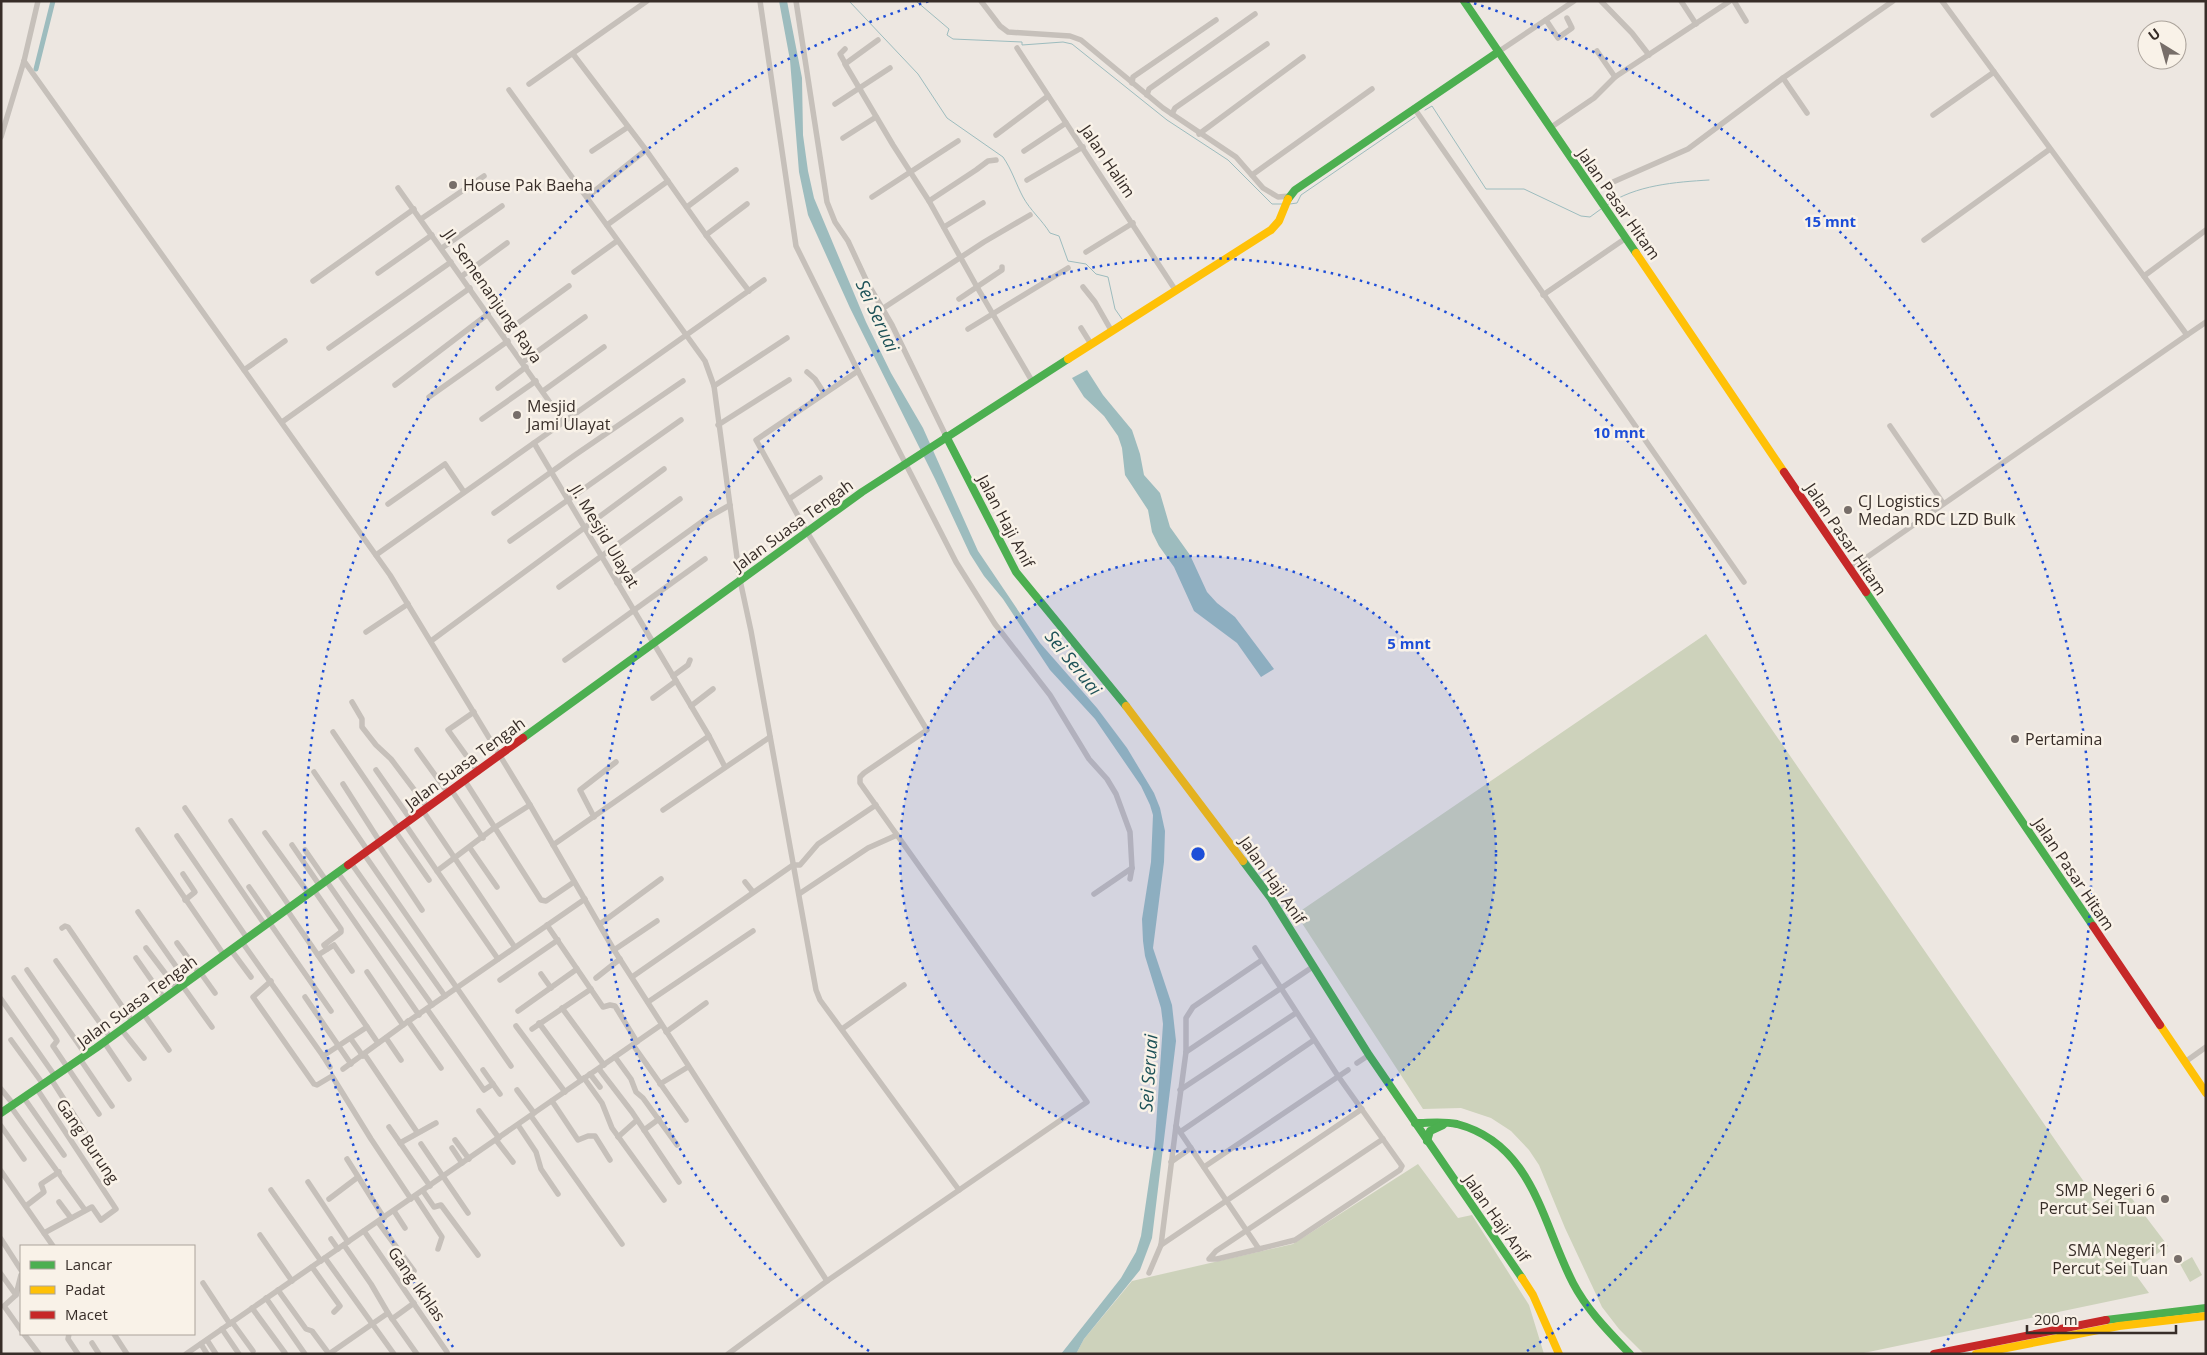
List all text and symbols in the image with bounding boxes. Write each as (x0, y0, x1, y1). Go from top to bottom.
north arrow (2137, 20, 2187, 70)
text: U (2144, 23, 2164, 45)
street label: Jalan Halim (1074, 119, 1141, 202)
street label: Jalan Pasar Hitam (1571, 142, 1666, 264)
place label: House Pak Baeha (463, 174, 593, 196)
marker: House Pak Baeha (447, 179, 459, 191)
text: 15 mnt (1804, 211, 1857, 231)
street label: Jl. Semenanjung Raya (437, 223, 548, 367)
water label: Sei Seruai (851, 275, 905, 356)
place label: Mesjid Jami Ulayat (525, 395, 611, 435)
marker: Mesjid Jami Ulayat (511, 409, 523, 421)
text: 10 mnt (1593, 422, 1646, 442)
street label: Jalan Haji Anif (971, 469, 1040, 573)
street label: Jalan Suasa Tengah (727, 474, 857, 577)
street label: Jalan Pasar Hitam (1799, 477, 1892, 599)
street label: Jl. Mesjid Ulayat (564, 479, 645, 592)
place label: CJ Logistics Medan RDC LZD Bulk (1858, 490, 2016, 530)
marker: CJ Logistics Medan RDC LZD Bulk (1842, 504, 1854, 516)
water label: Sei Seruai (1040, 625, 1108, 700)
text: 5 mnt (1387, 633, 1431, 653)
street label: Jalan Suasa Tengah (399, 712, 529, 815)
place label: Pertamina (2025, 728, 2102, 750)
marker: Pertamina (2009, 733, 2021, 745)
street label: Jalan Pasar Hitam (2027, 812, 2120, 934)
street label: Jalan Haji Anif (1233, 830, 1312, 930)
centre of rings (1189, 845, 1207, 863)
street label: Jalan Suasa Tengah (71, 950, 201, 1053)
water label: Sei Seruai (1133, 1033, 1163, 1112)
street label: Gang Burung (51, 1094, 125, 1188)
street label: Jalan Haji Anif (1457, 1168, 1536, 1268)
place label: SMP Negeri 6 Percut Sei Tuan (2039, 1179, 2155, 1219)
marker: SMP Negeri 6 Percut Sei Tuan (2159, 1193, 2171, 1205)
place label: SMA Negeri 1 Percut Sei Tuan (2052, 1239, 2168, 1279)
street label: Gang Ikhlas (383, 1242, 451, 1326)
legend (20, 1245, 195, 1335)
marker: SMA Negeri 1 Percut Sei Tuan (2172, 1253, 2184, 1265)
text: Lancar (65, 1254, 112, 1274)
text: Padat (65, 1279, 105, 1299)
scale bar (2027, 1302, 2176, 1334)
text: Macet (65, 1304, 108, 1324)
text: 200 m (2034, 1309, 2078, 1329)

